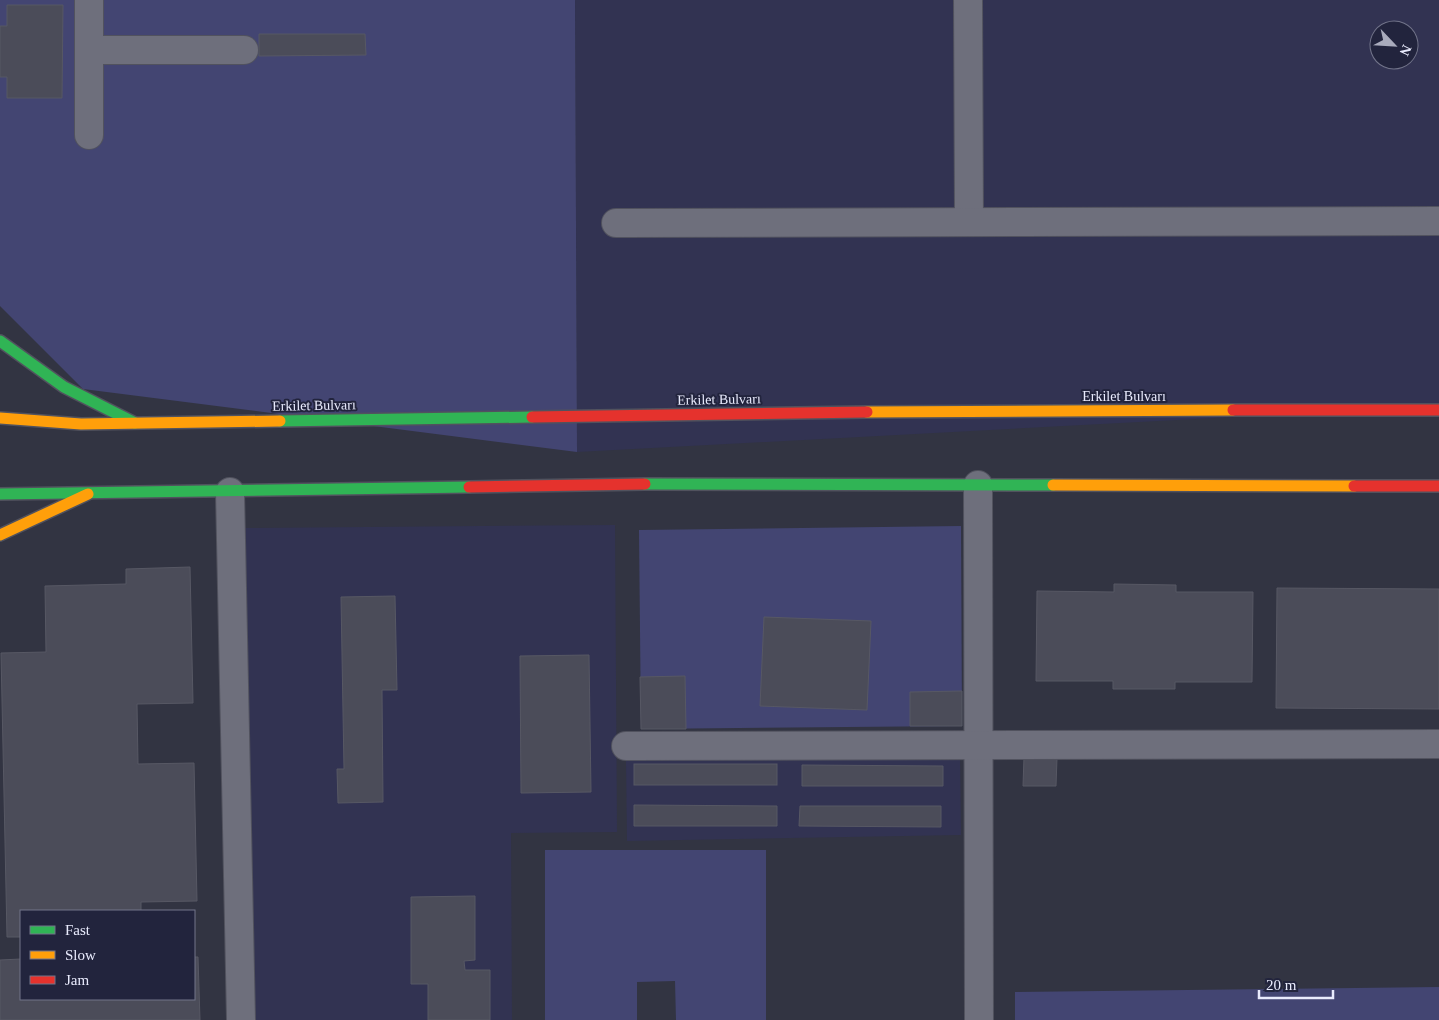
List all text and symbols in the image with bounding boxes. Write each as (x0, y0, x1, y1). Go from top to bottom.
north arrow (1369, 20, 1419, 70)
text: N (1396, 43, 1414, 58)
street label: Erkilet Bulvarı (1082, 389, 1166, 404)
street label: Erkilet Bulvarı (677, 391, 761, 408)
street label: Erkilet Bulvarı (272, 397, 356, 414)
legend (20, 910, 195, 1000)
text: Fast (65, 922, 91, 938)
text: Slow (65, 947, 96, 963)
scale bar (1259, 968, 1333, 1000)
text: Jam (65, 972, 89, 988)
text: 20 m (1266, 977, 1297, 993)

